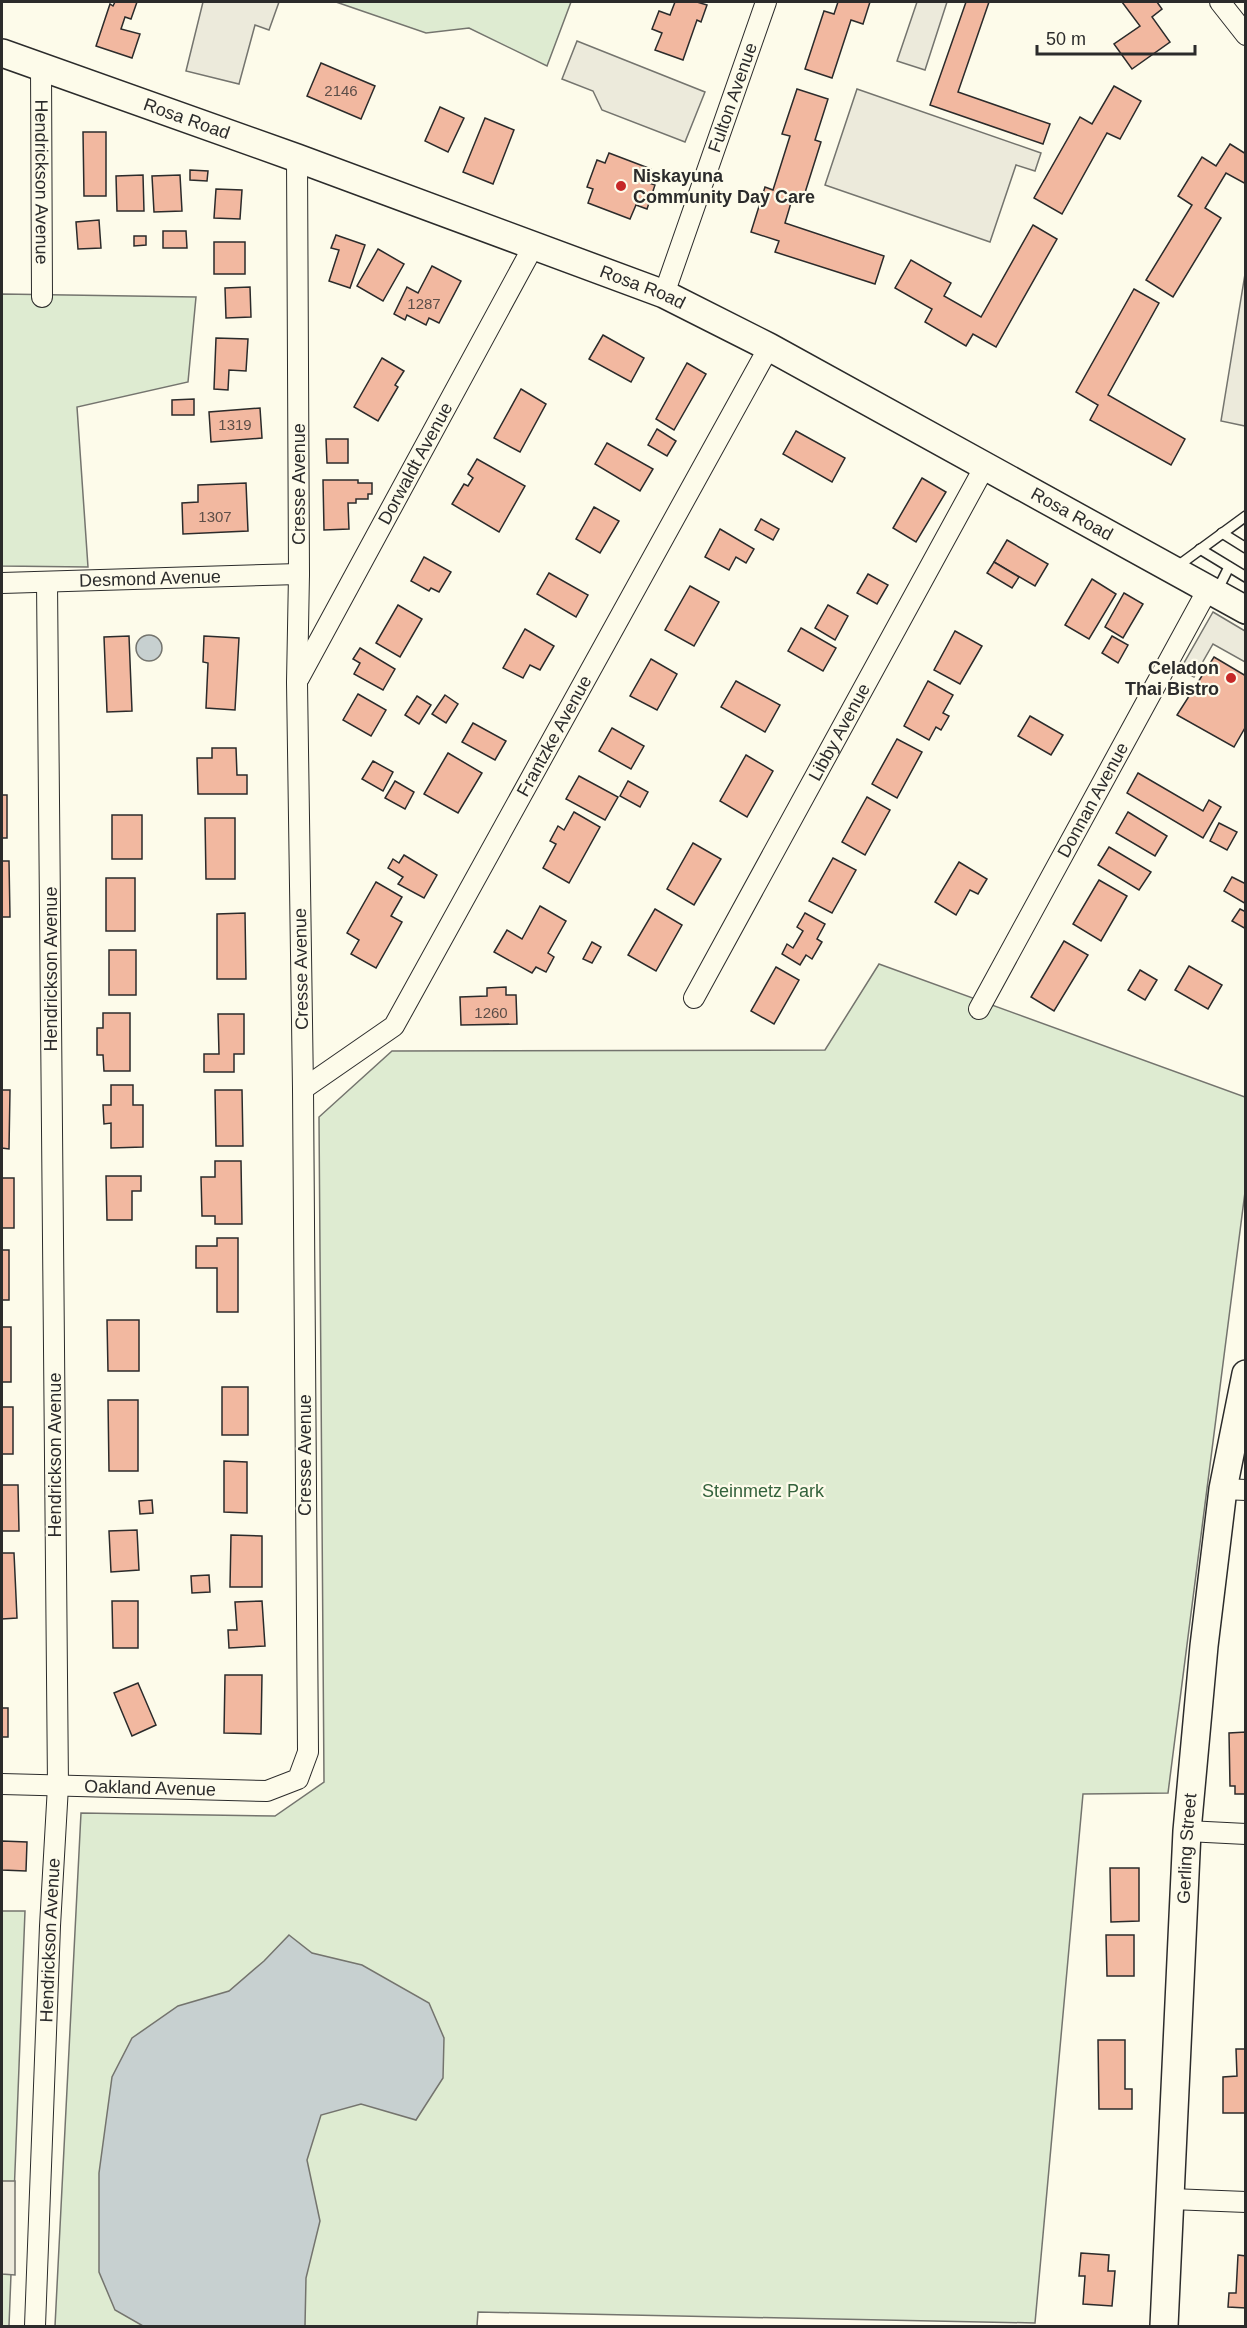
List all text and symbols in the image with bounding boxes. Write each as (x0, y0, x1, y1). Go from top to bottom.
scale bar (1037, 18, 1194, 56)
text: 50 m (1046, 29, 1086, 49)
street label: Fulton Avenue (704, 40, 761, 155)
house number: 2146 (324, 82, 358, 99)
street label: Rosa Road (141, 94, 232, 143)
street label: Hendrickson Avenue (31, 100, 52, 264)
place label: Niskayuna Community Day Care (633, 166, 815, 207)
marker: Niskayuna Community Day Care (614, 179, 628, 193)
street label: Rosa Road (597, 261, 689, 313)
house number: 1287 (407, 295, 441, 312)
street label: Dorwaldt Avenue (374, 399, 457, 528)
house number: 1319 (218, 416, 252, 433)
street label: Cresse Avenue (289, 423, 309, 545)
street label: Rosa Road (1028, 483, 1116, 545)
house number: 1307 (198, 508, 232, 525)
street label: Desmond Avenue (79, 566, 221, 591)
place label: Celadon Thai Bistro (1125, 658, 1219, 699)
marker: Celadon Thai Bistro (1224, 671, 1238, 685)
street label: Frantzke Avenue (513, 672, 596, 800)
street label: Libby Avenue (805, 680, 874, 784)
street label: Donnan Avenue (1054, 739, 1132, 861)
street label: Hendrickson Avenue (41, 887, 61, 1051)
street label: Cresse Avenue (290, 908, 312, 1030)
house number: 1260 (474, 1004, 508, 1021)
street label: Hendrickson Avenue (45, 1373, 65, 1537)
street label: Cresse Avenue (295, 1394, 315, 1516)
park label: Steinmetz Park (702, 1481, 825, 1501)
street label: Oakland Avenue (84, 1776, 216, 1800)
street label: Gerling Street (1174, 1792, 1200, 1904)
street label: Hendrickson Avenue (36, 1857, 64, 2023)

